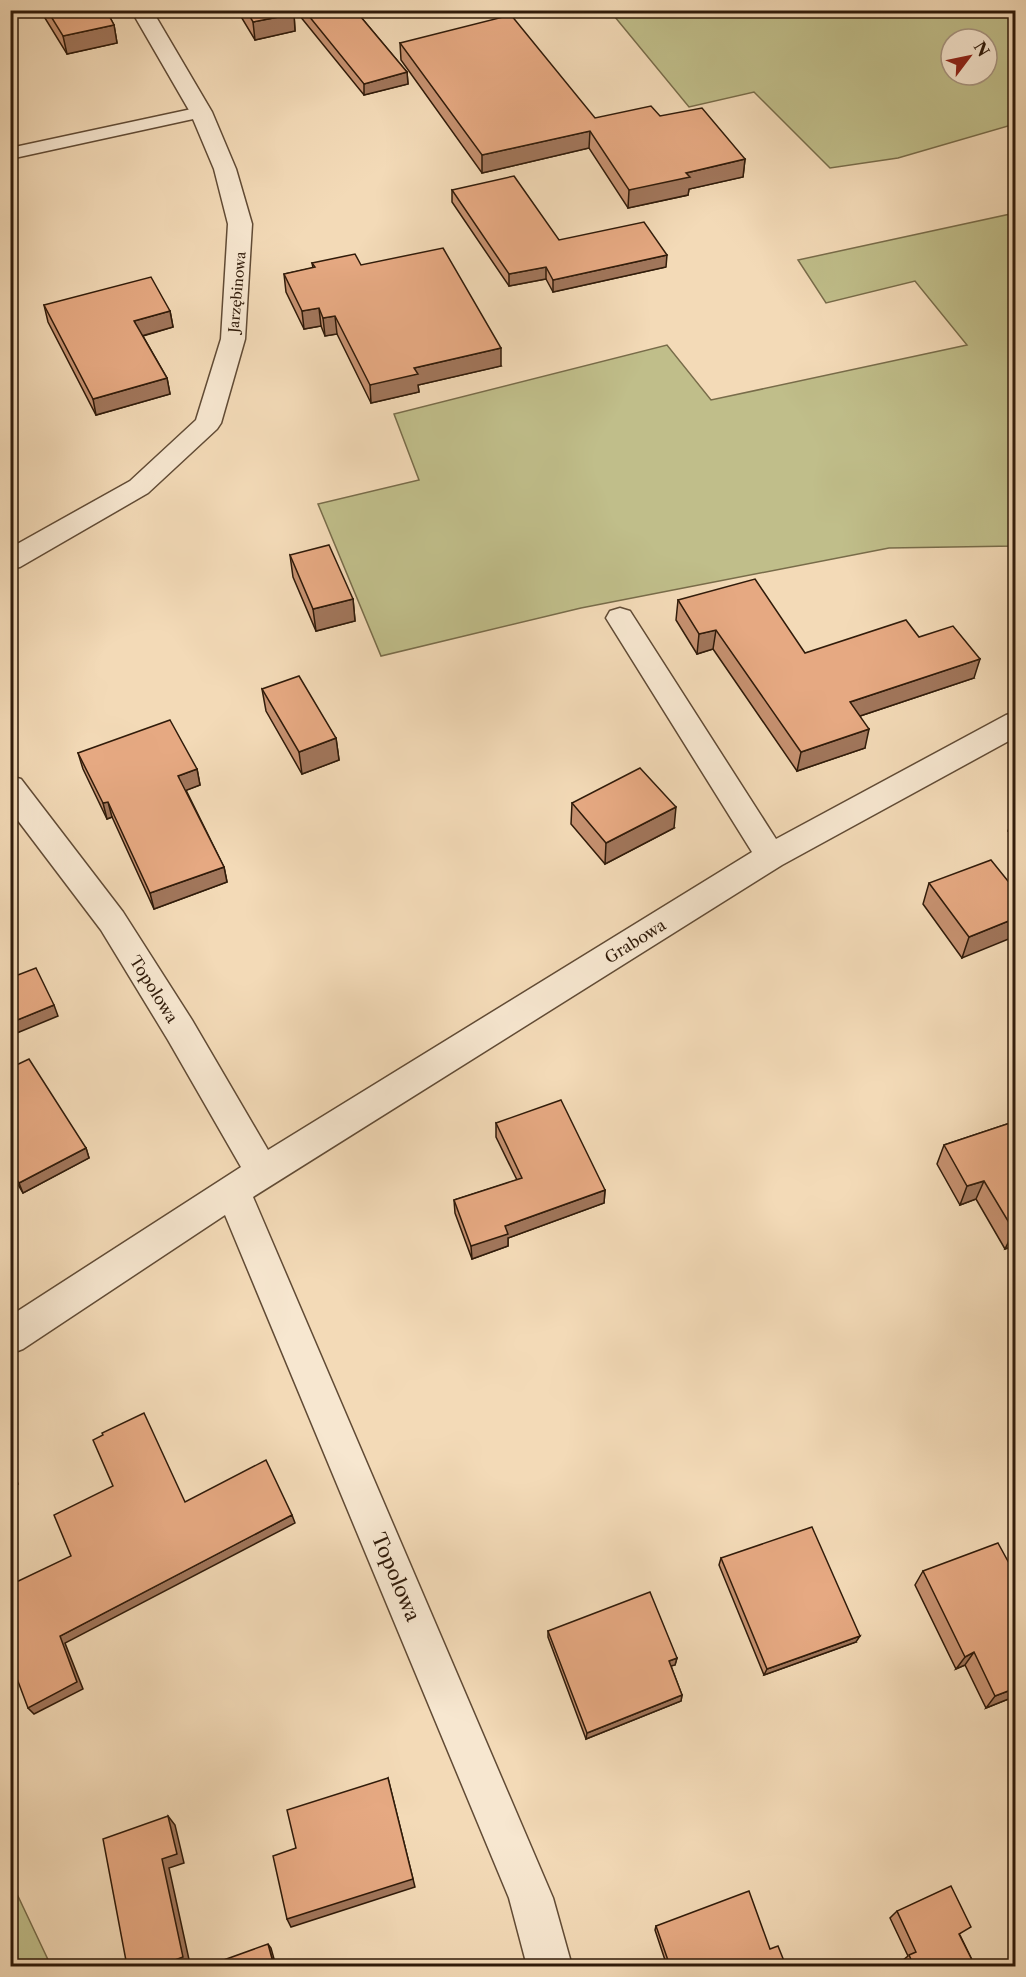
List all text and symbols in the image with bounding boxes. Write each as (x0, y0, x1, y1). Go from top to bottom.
north arrow (939, 27, 999, 87)
text: N (970, 38, 994, 60)
street label: Jarzębinowa (224, 250, 250, 335)
street label: Grabowa (601, 914, 670, 968)
street label: Topolowa (126, 952, 183, 1027)
street label: Topolowa (367, 1529, 426, 1625)

